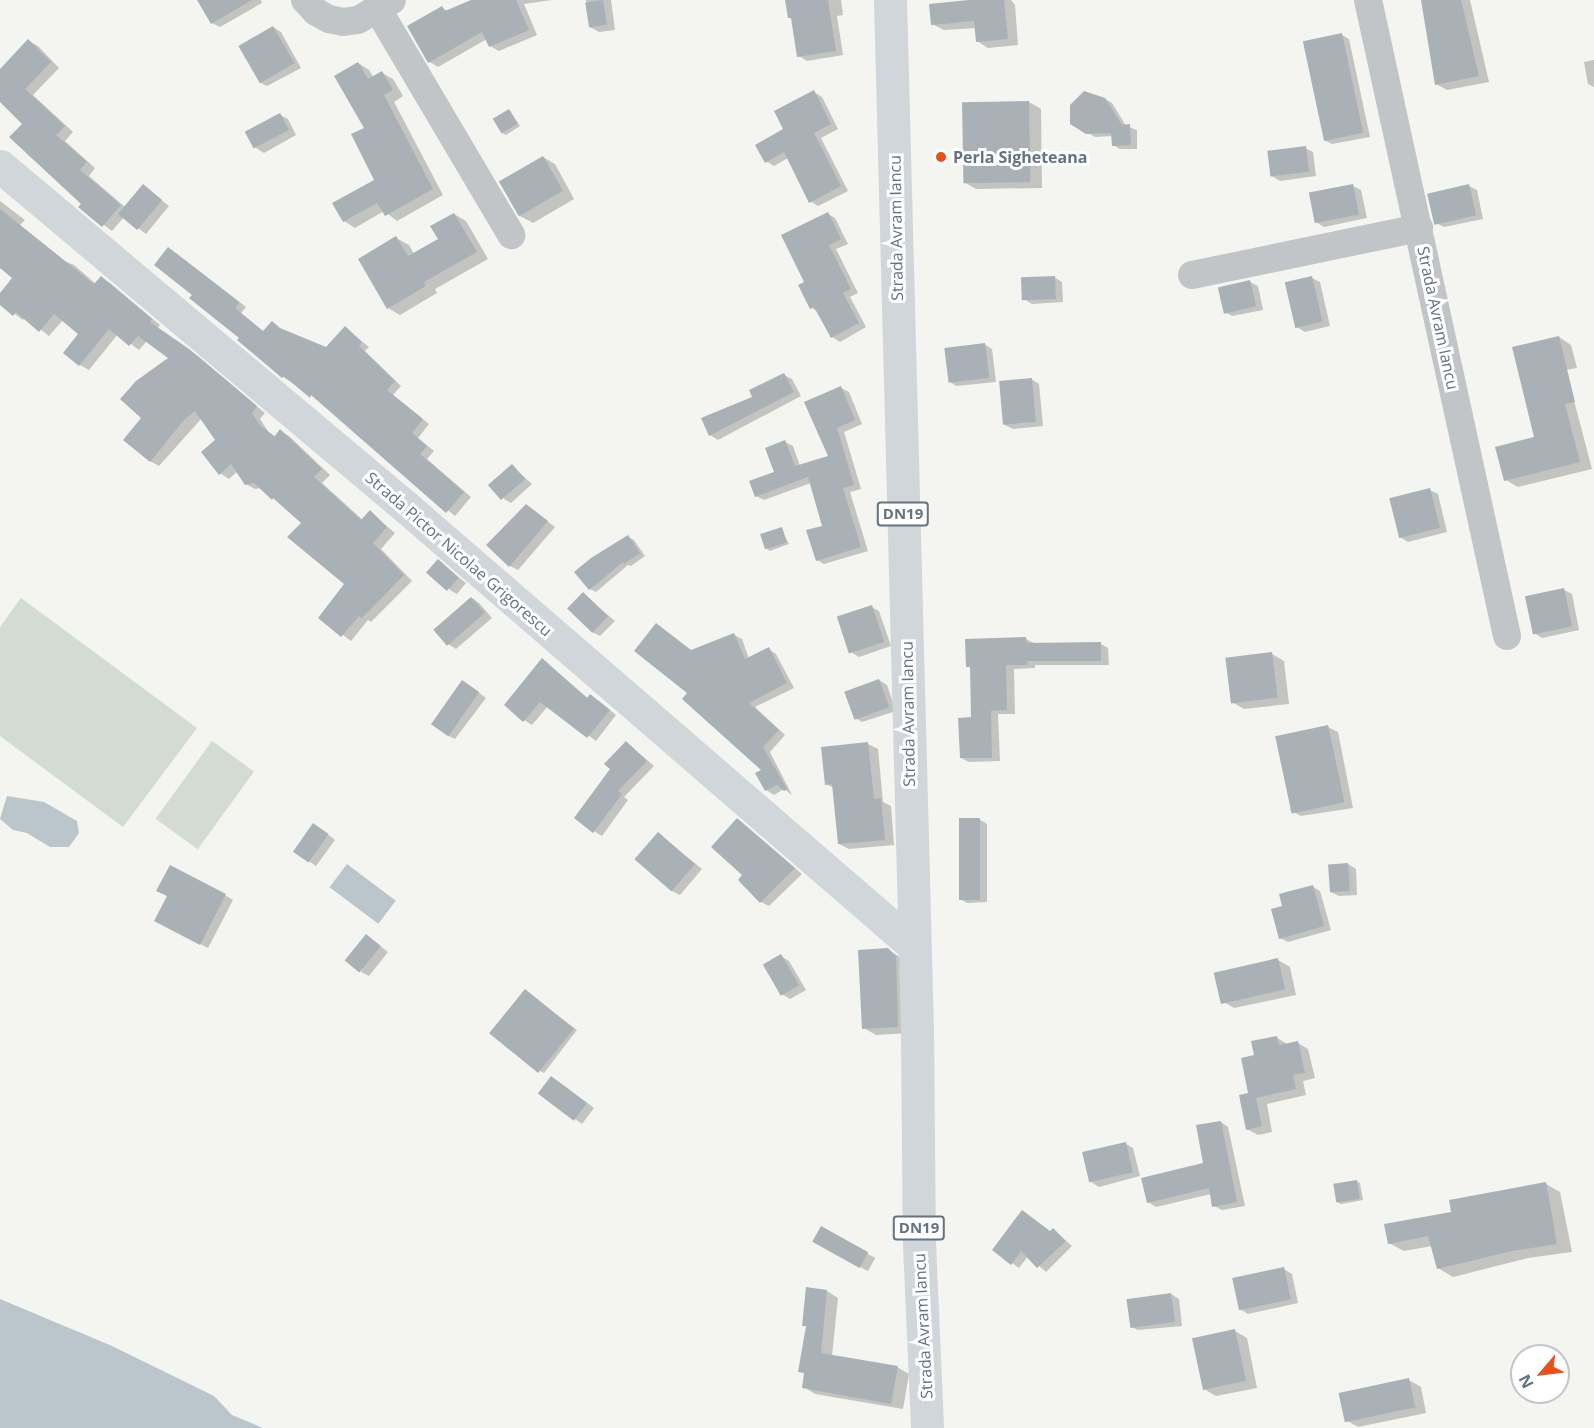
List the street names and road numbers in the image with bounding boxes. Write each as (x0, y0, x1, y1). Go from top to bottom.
street label: Strada Avram Iancu (885, 155, 907, 301)
street label: Strada Avram Iancu (1413, 245, 1463, 391)
street label: Strada Pictor Nicolae Grigorescu (362, 468, 556, 640)
road number: DN19 (876, 502, 930, 526)
street label: Strada Avram Iancu (897, 641, 919, 787)
road number: DN19 (892, 1216, 946, 1240)
street label: Strada Avram Iancu (910, 1253, 936, 1399)

